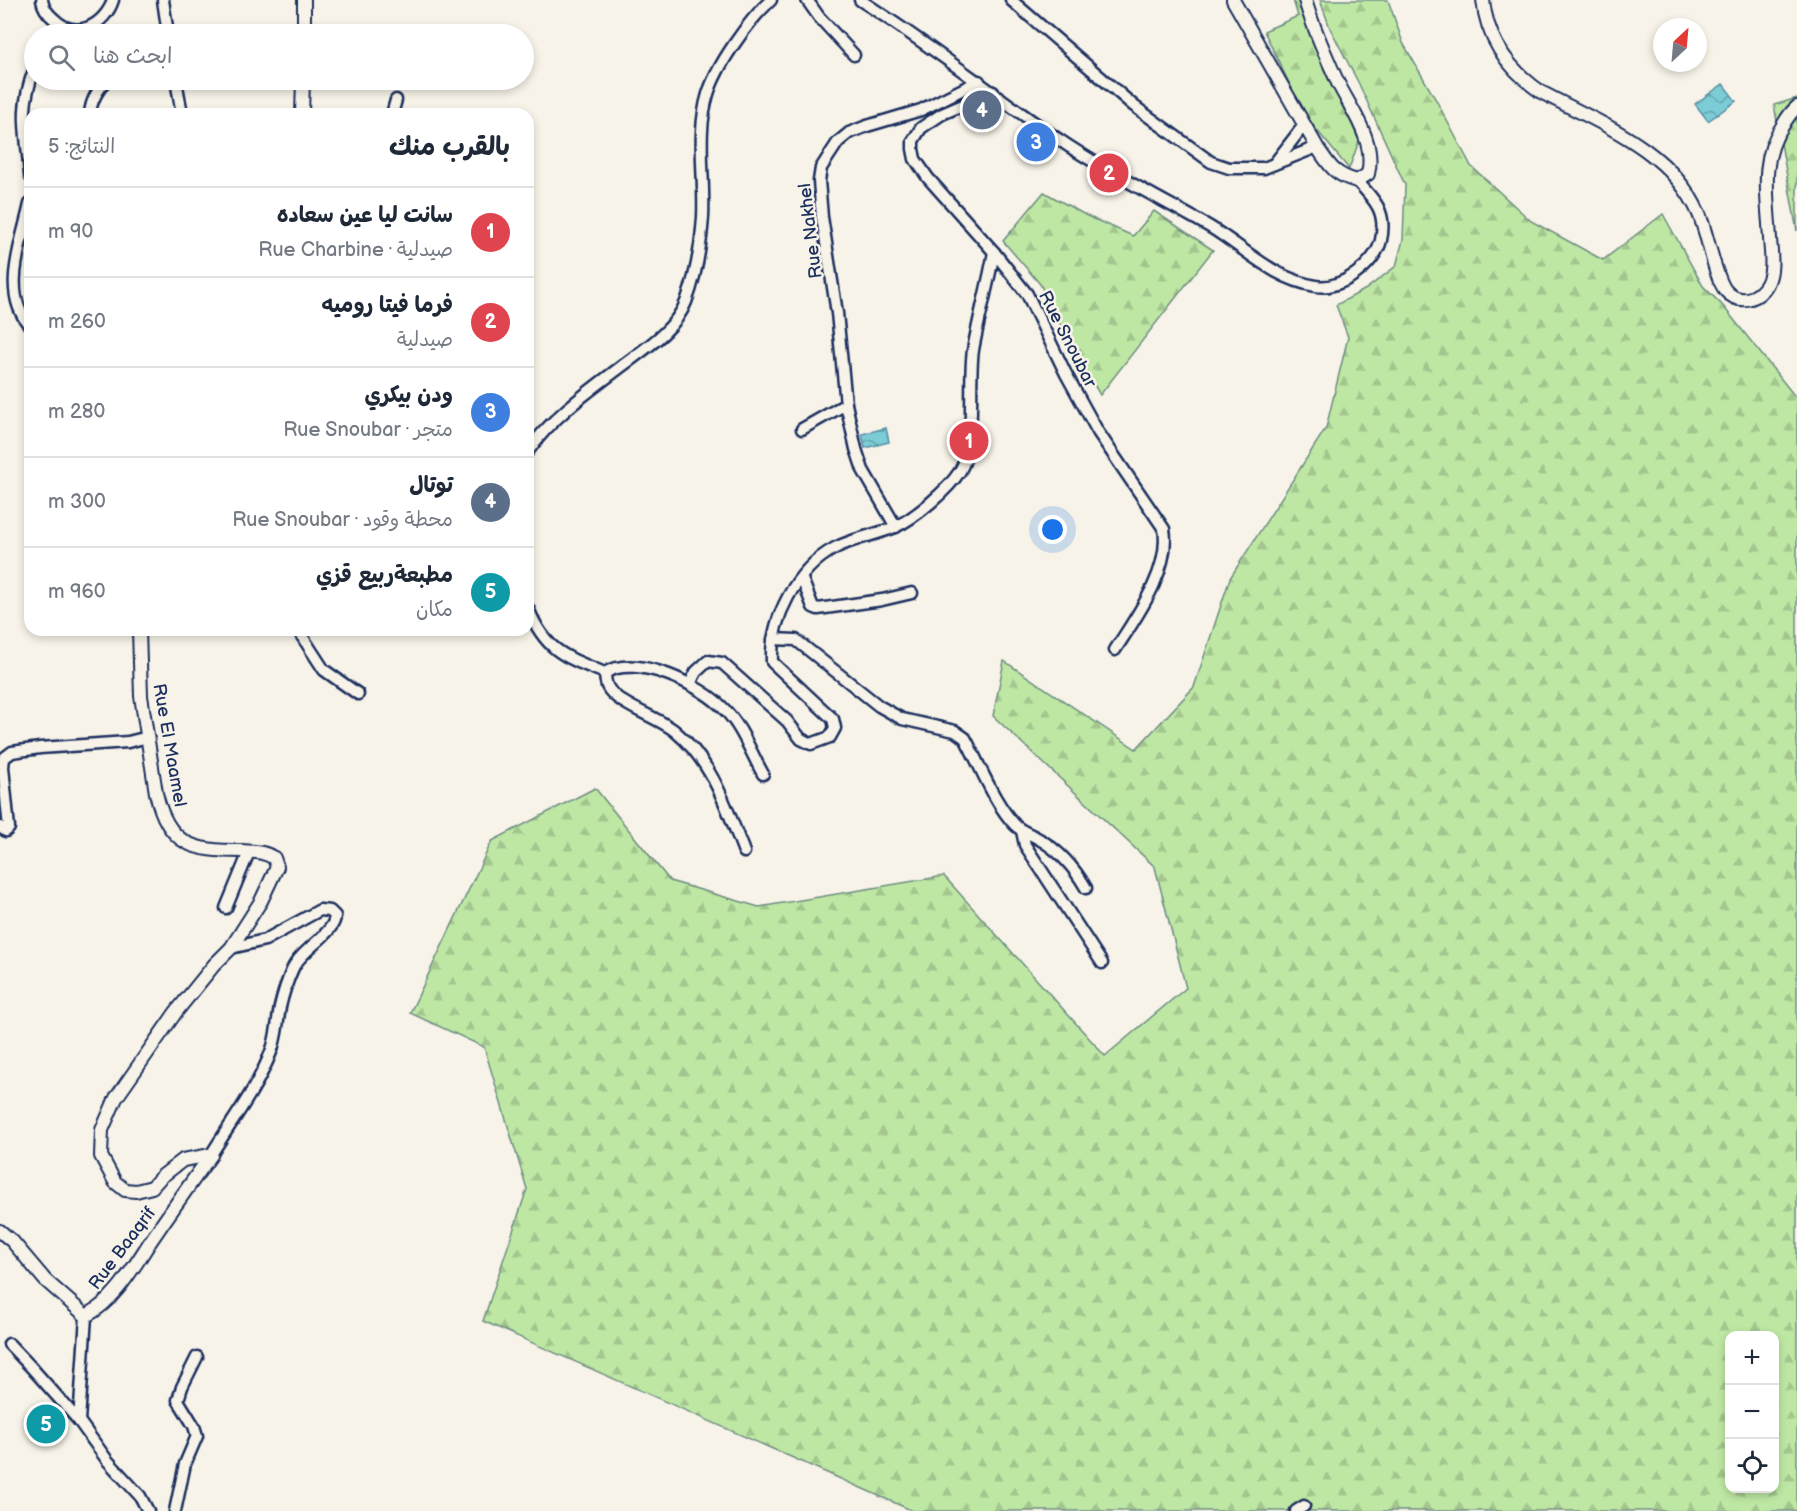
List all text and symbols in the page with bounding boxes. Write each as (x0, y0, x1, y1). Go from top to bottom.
north arrow (1653, 18, 1707, 72)
search box (24, 24, 534, 90)
icon: search (45, 41, 78, 74)
text: ابحث هنا (93, 43, 173, 70)
pin: 4 (962, 88, 1002, 132)
pin: 3 (1016, 120, 1056, 164)
text: بالقرب منك (389, 132, 510, 163)
text: النتائج: 5 (48, 135, 115, 159)
pin: 2 (1090, 150, 1128, 195)
street label: Rue Nakhel (794, 182, 827, 280)
text: سانت ليا عين سعاده (277, 202, 453, 229)
text: 90 m (48, 220, 93, 244)
text: 1 (486, 220, 495, 244)
text: صيدلية · Rue Charbine (258, 238, 453, 262)
street label: Rue Snoubar (1034, 287, 1101, 392)
text: فرما فيتا روميه (321, 292, 453, 319)
text: 260 m (48, 310, 106, 334)
text: 2 (485, 310, 497, 334)
text: صيدلية (397, 328, 453, 352)
text: ودن بيكري (364, 382, 453, 409)
text: 280 m (48, 400, 105, 424)
text: 3 (485, 400, 496, 424)
text: متجر · Rue Snoubar (283, 418, 453, 442)
pin: 1 (950, 418, 988, 464)
text: توتال (409, 472, 453, 499)
text: 300 m (48, 490, 106, 514)
text: 4 (485, 490, 496, 514)
text: محطة وقود · Rue Snoubar (232, 508, 453, 532)
your location (1038, 515, 1067, 544)
text: مطبعةربيع قزي (316, 562, 453, 589)
text: 960 m (48, 580, 106, 604)
text: 5 (485, 580, 496, 604)
text: مكان (416, 598, 453, 622)
street label: Rue El Maamel (148, 682, 191, 808)
street label: Rue Baaqrif (85, 1203, 160, 1294)
map controls (1725, 1331, 1779, 1493)
button: + (1725, 1331, 1779, 1385)
button: − (1725, 1385, 1779, 1439)
pin: 5 (26, 1402, 66, 1446)
button: locate (1725, 1439, 1779, 1493)

